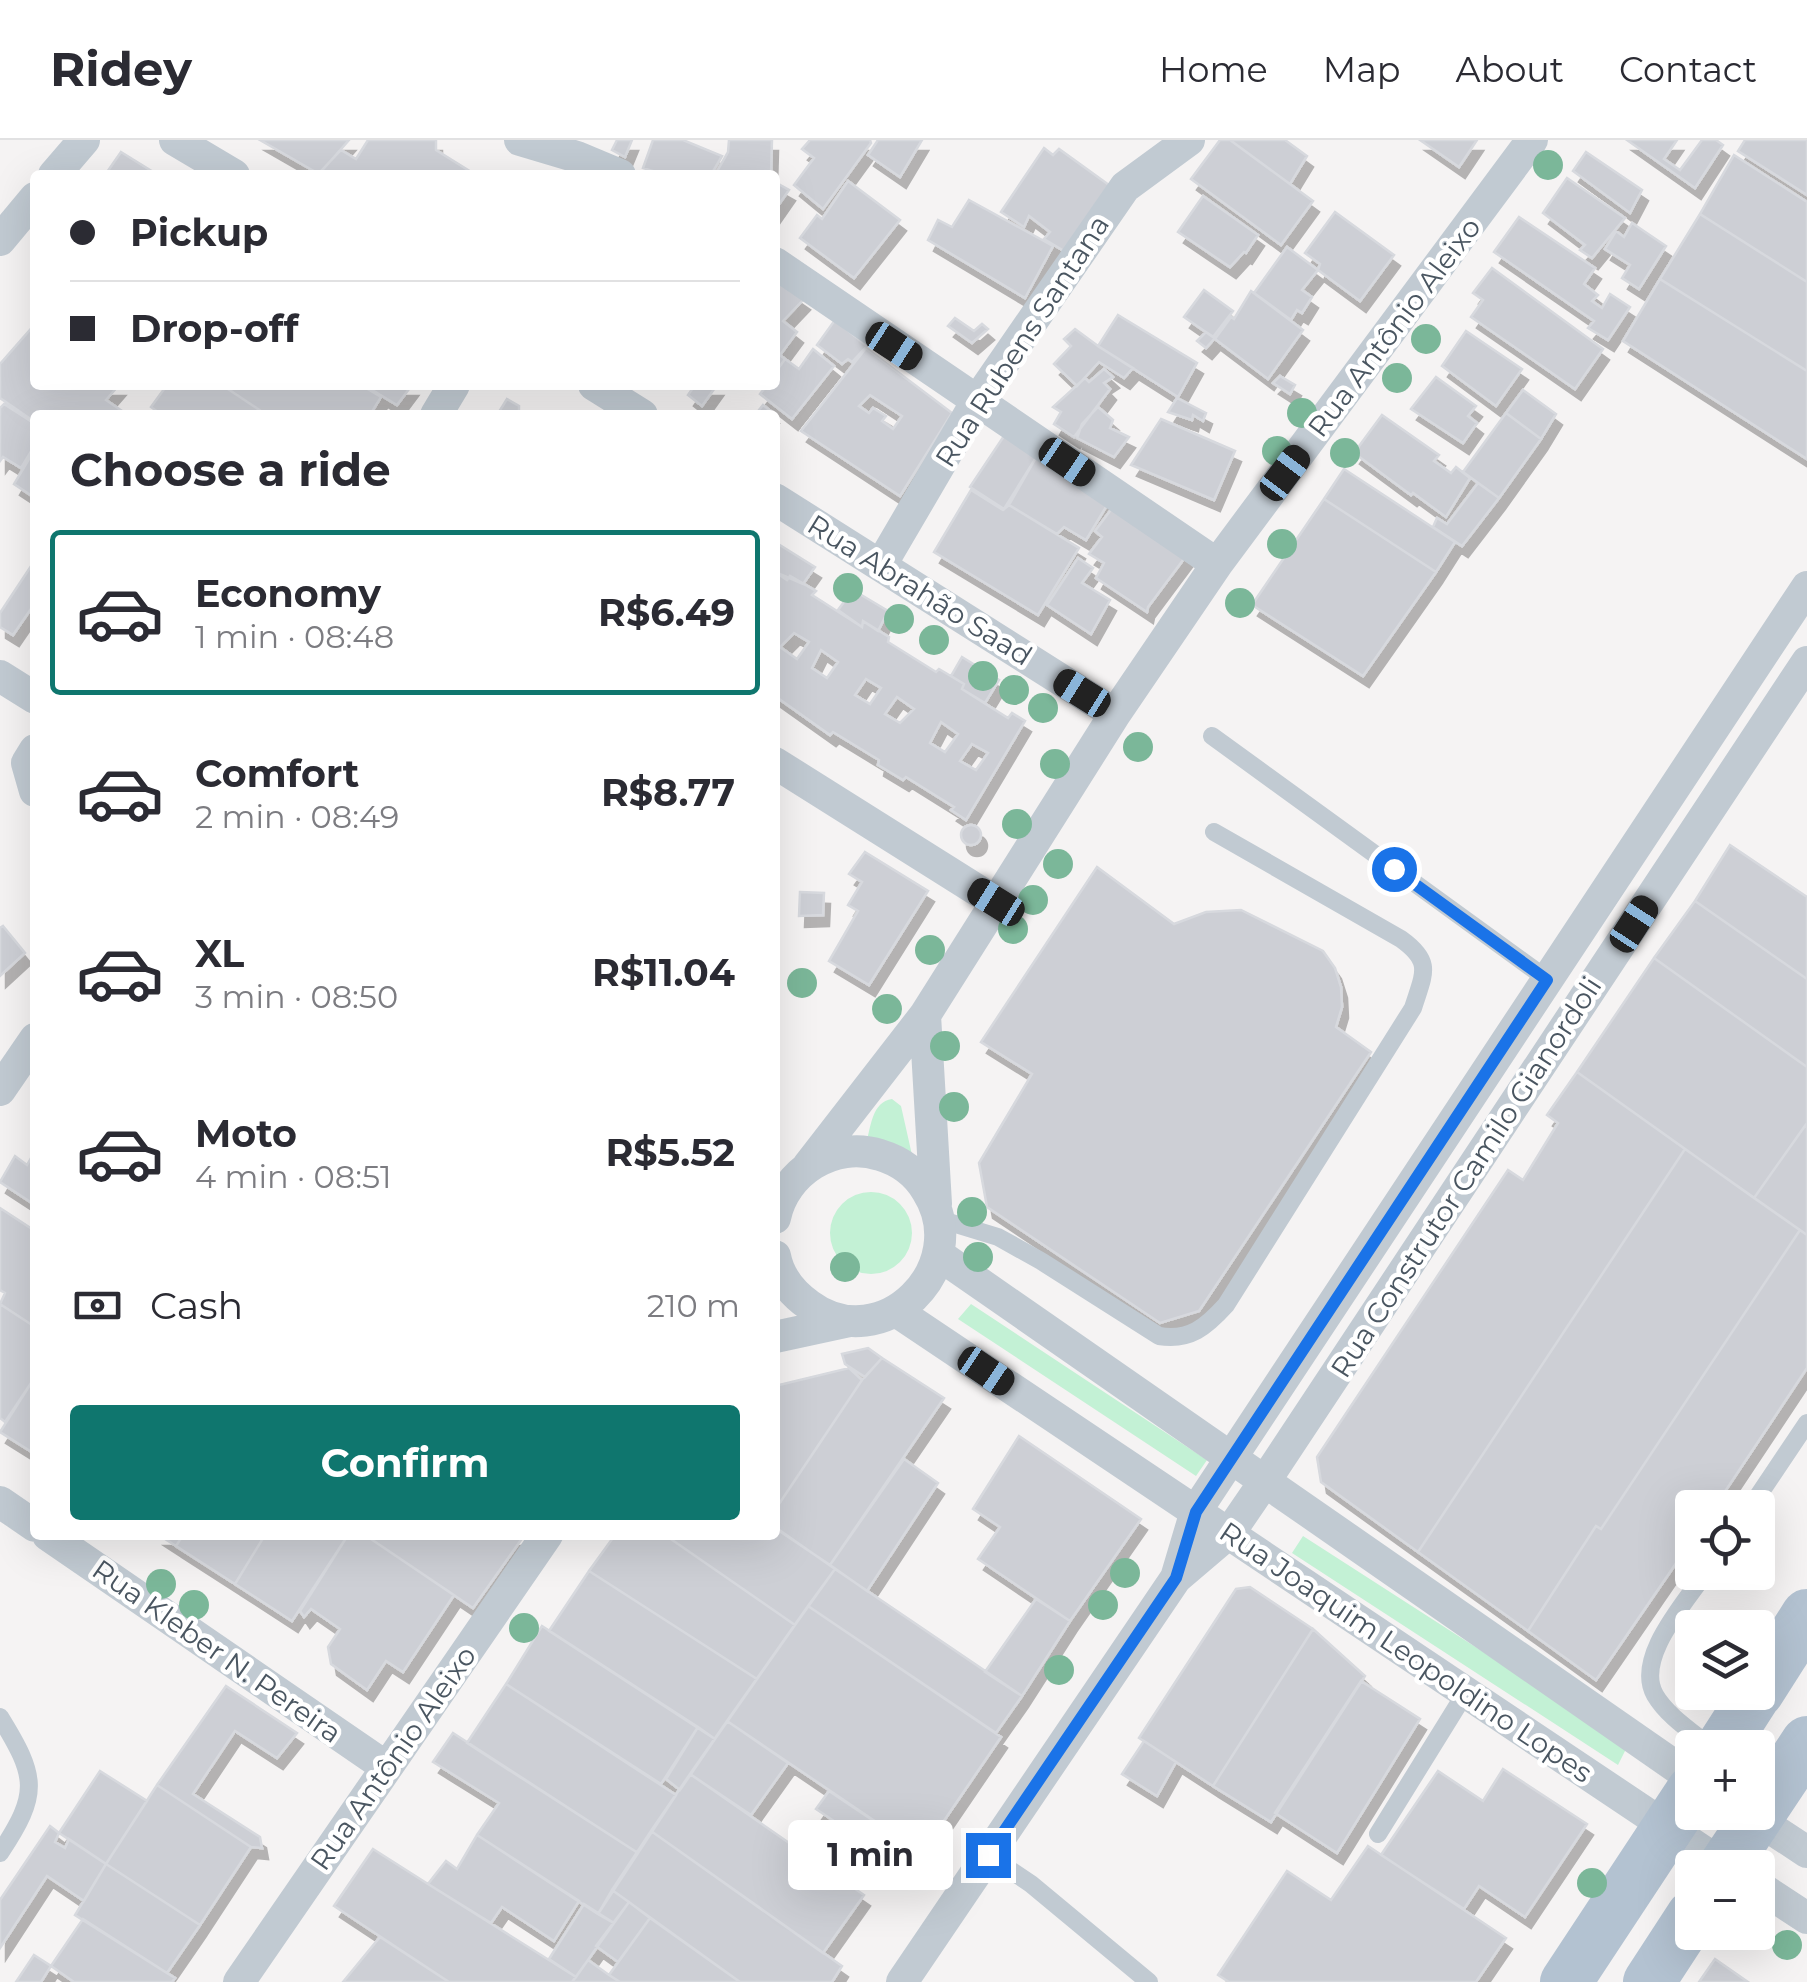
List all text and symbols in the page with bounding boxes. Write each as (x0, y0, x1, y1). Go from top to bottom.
text: Ridey (50, 40, 192, 98)
text: Home (1159, 48, 1268, 91)
text: Map (1323, 48, 1401, 91)
text: About (1456, 48, 1564, 91)
text: Contact (1619, 48, 1757, 91)
text: Pickup (130, 209, 268, 256)
street label: Rua Rubens Santana (928, 209, 1116, 473)
street label: Rua Antônio Aleixo (1300, 211, 1488, 443)
text: Drop-off (130, 305, 299, 352)
car (861, 317, 927, 375)
car (1034, 433, 1100, 491)
car (1255, 440, 1315, 506)
text: Choose a ride (70, 442, 391, 497)
street label: Rua Abrahão Saad (802, 507, 1038, 673)
icon: car (75, 568, 165, 658)
text: Economy (195, 570, 381, 617)
text: R$6.49 (598, 589, 735, 636)
text: 1 min · 08:48 (195, 617, 394, 656)
car (1049, 664, 1115, 722)
icon: car (75, 748, 165, 838)
text: Comfort (195, 750, 359, 797)
text: R$8.77 (601, 769, 735, 816)
text: 2 min · 08:49 (195, 797, 399, 836)
route start (1372, 847, 1417, 892)
car (963, 873, 1029, 931)
car (1605, 891, 1663, 957)
icon: car (75, 928, 165, 1018)
text: XL (195, 930, 244, 977)
text: R$11.04 (592, 949, 735, 996)
street label: Rua Construtor Camilo Gianordoli (1323, 970, 1609, 1384)
text: 3 min · 08:50 (195, 977, 398, 1016)
icon: car (75, 1108, 165, 1198)
text: Moto (195, 1110, 297, 1157)
text: R$5.52 (605, 1129, 735, 1176)
text: 4 min · 08:51 (195, 1157, 392, 1196)
icon: cash (70, 1278, 125, 1333)
text: Cash (150, 1282, 243, 1329)
text: 210 m (647, 1286, 740, 1325)
car (953, 1342, 1019, 1400)
button: Confirm (70, 1405, 740, 1520)
map controls (1675, 1490, 1775, 1950)
button: locate (1675, 1490, 1775, 1590)
street label: Rua Joaquim Leopoldino Lopes (1213, 1514, 1599, 1790)
street label: Rua Kleber N. Pereira (86, 1552, 348, 1750)
button: layers (1675, 1610, 1775, 1710)
street label: Rua Antônio Aleixo (303, 1639, 483, 1877)
button: + (1675, 1730, 1775, 1830)
callout: 1 min (788, 1820, 953, 1890)
route end (966, 1833, 1011, 1878)
text: 1 min (827, 1835, 914, 1874)
button: − (1675, 1850, 1775, 1950)

